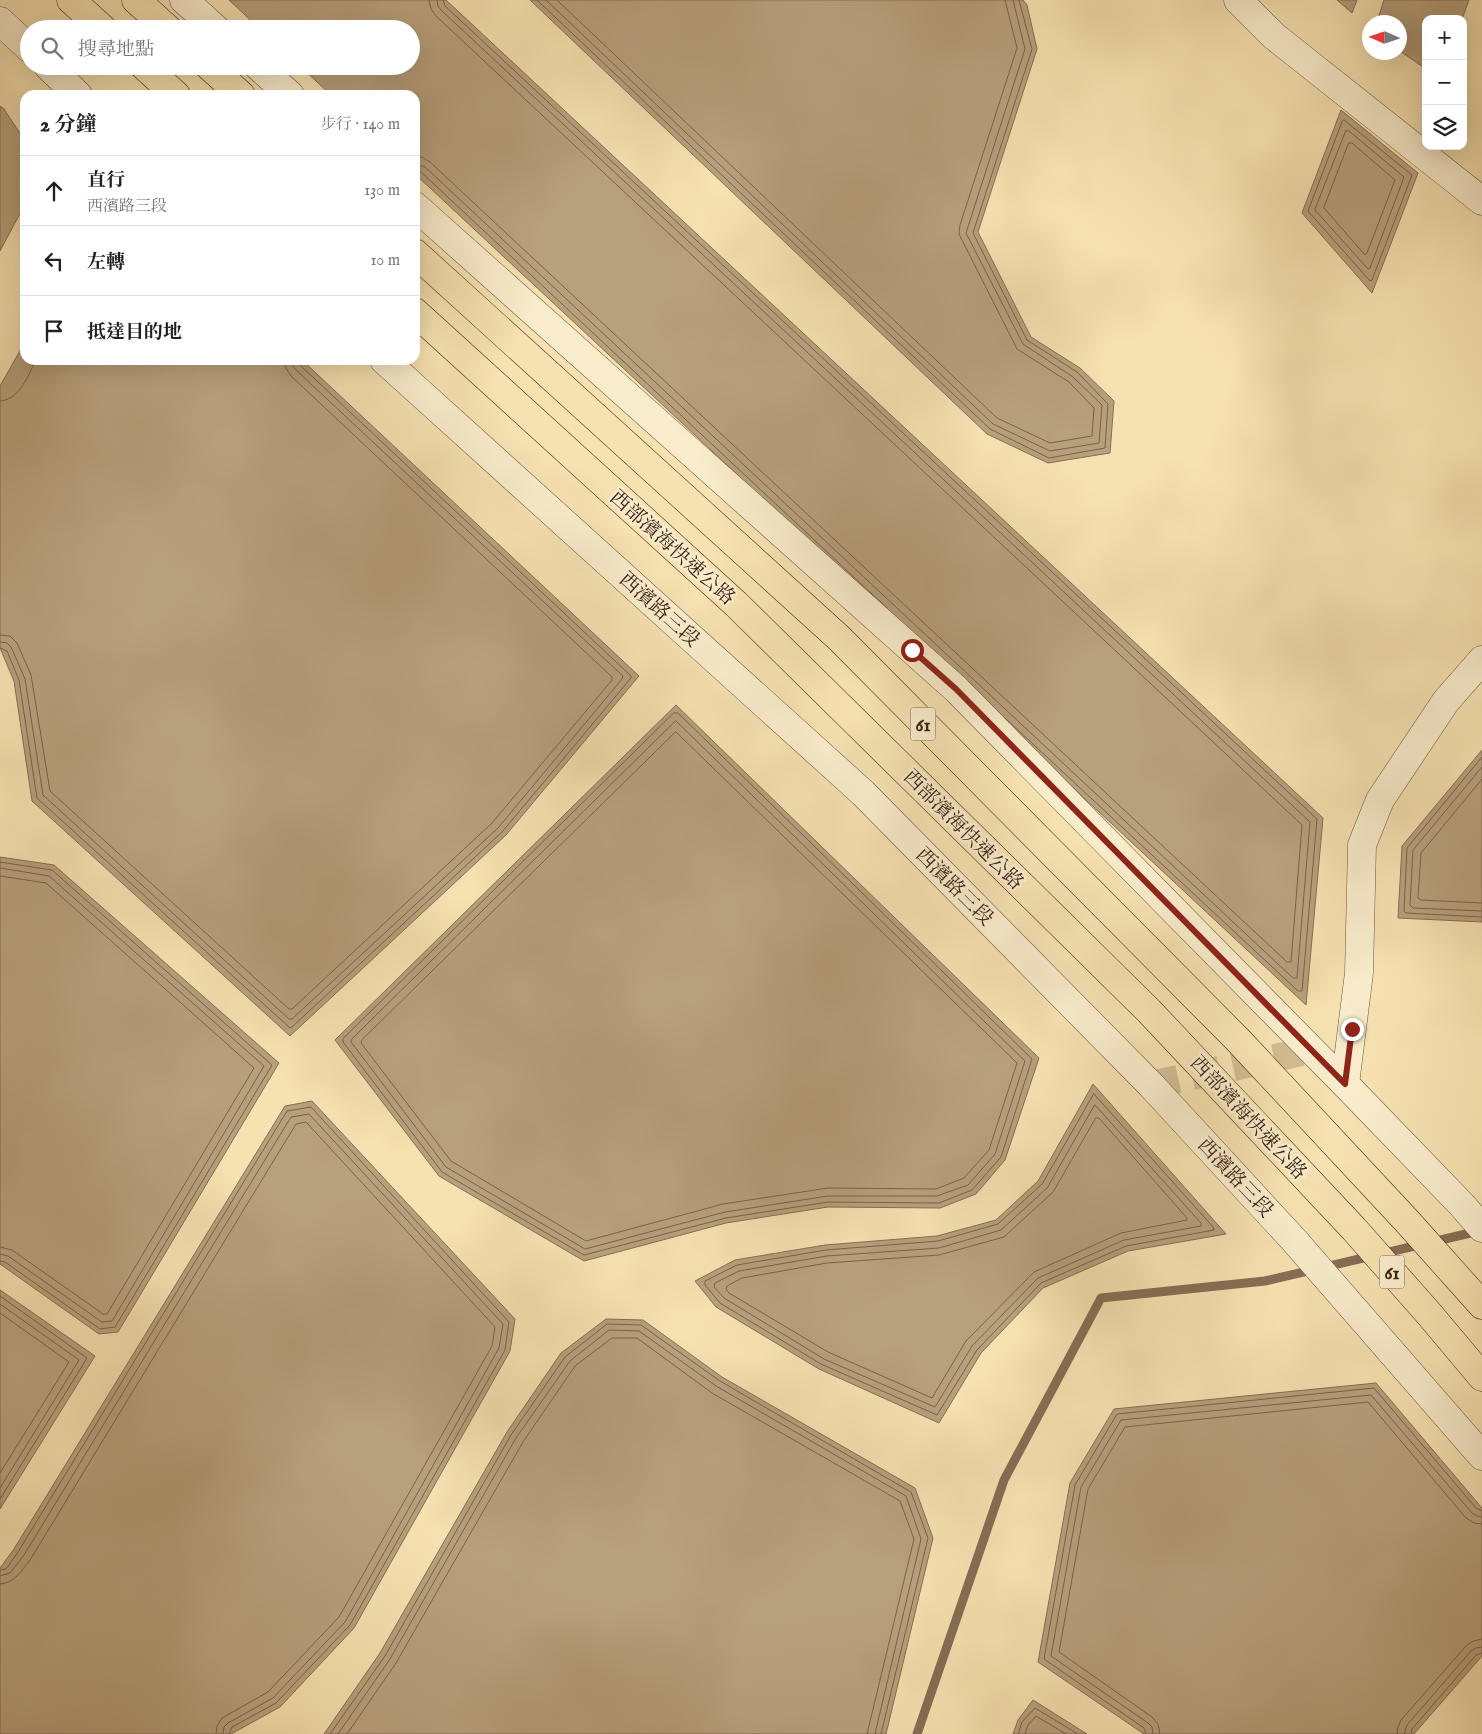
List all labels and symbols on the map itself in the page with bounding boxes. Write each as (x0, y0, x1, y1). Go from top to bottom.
north arrow (1362, 15, 1407, 60)
street label: 西部濱海快速公路 (604, 485, 740, 611)
street label: 西濱路三段 (613, 567, 705, 653)
route start (901, 639, 924, 662)
road number: 61 (910, 708, 936, 741)
street label: 西部濱海快速公路 (898, 765, 1028, 895)
street label: 西濱路三段 (910, 843, 998, 931)
route end (1341, 1018, 1364, 1041)
street label: 西部濱海快速公路 (1184, 1051, 1312, 1185)
street label: 西濱路三段 (1192, 1133, 1278, 1223)
road number: 61 (1380, 1256, 1404, 1288)

